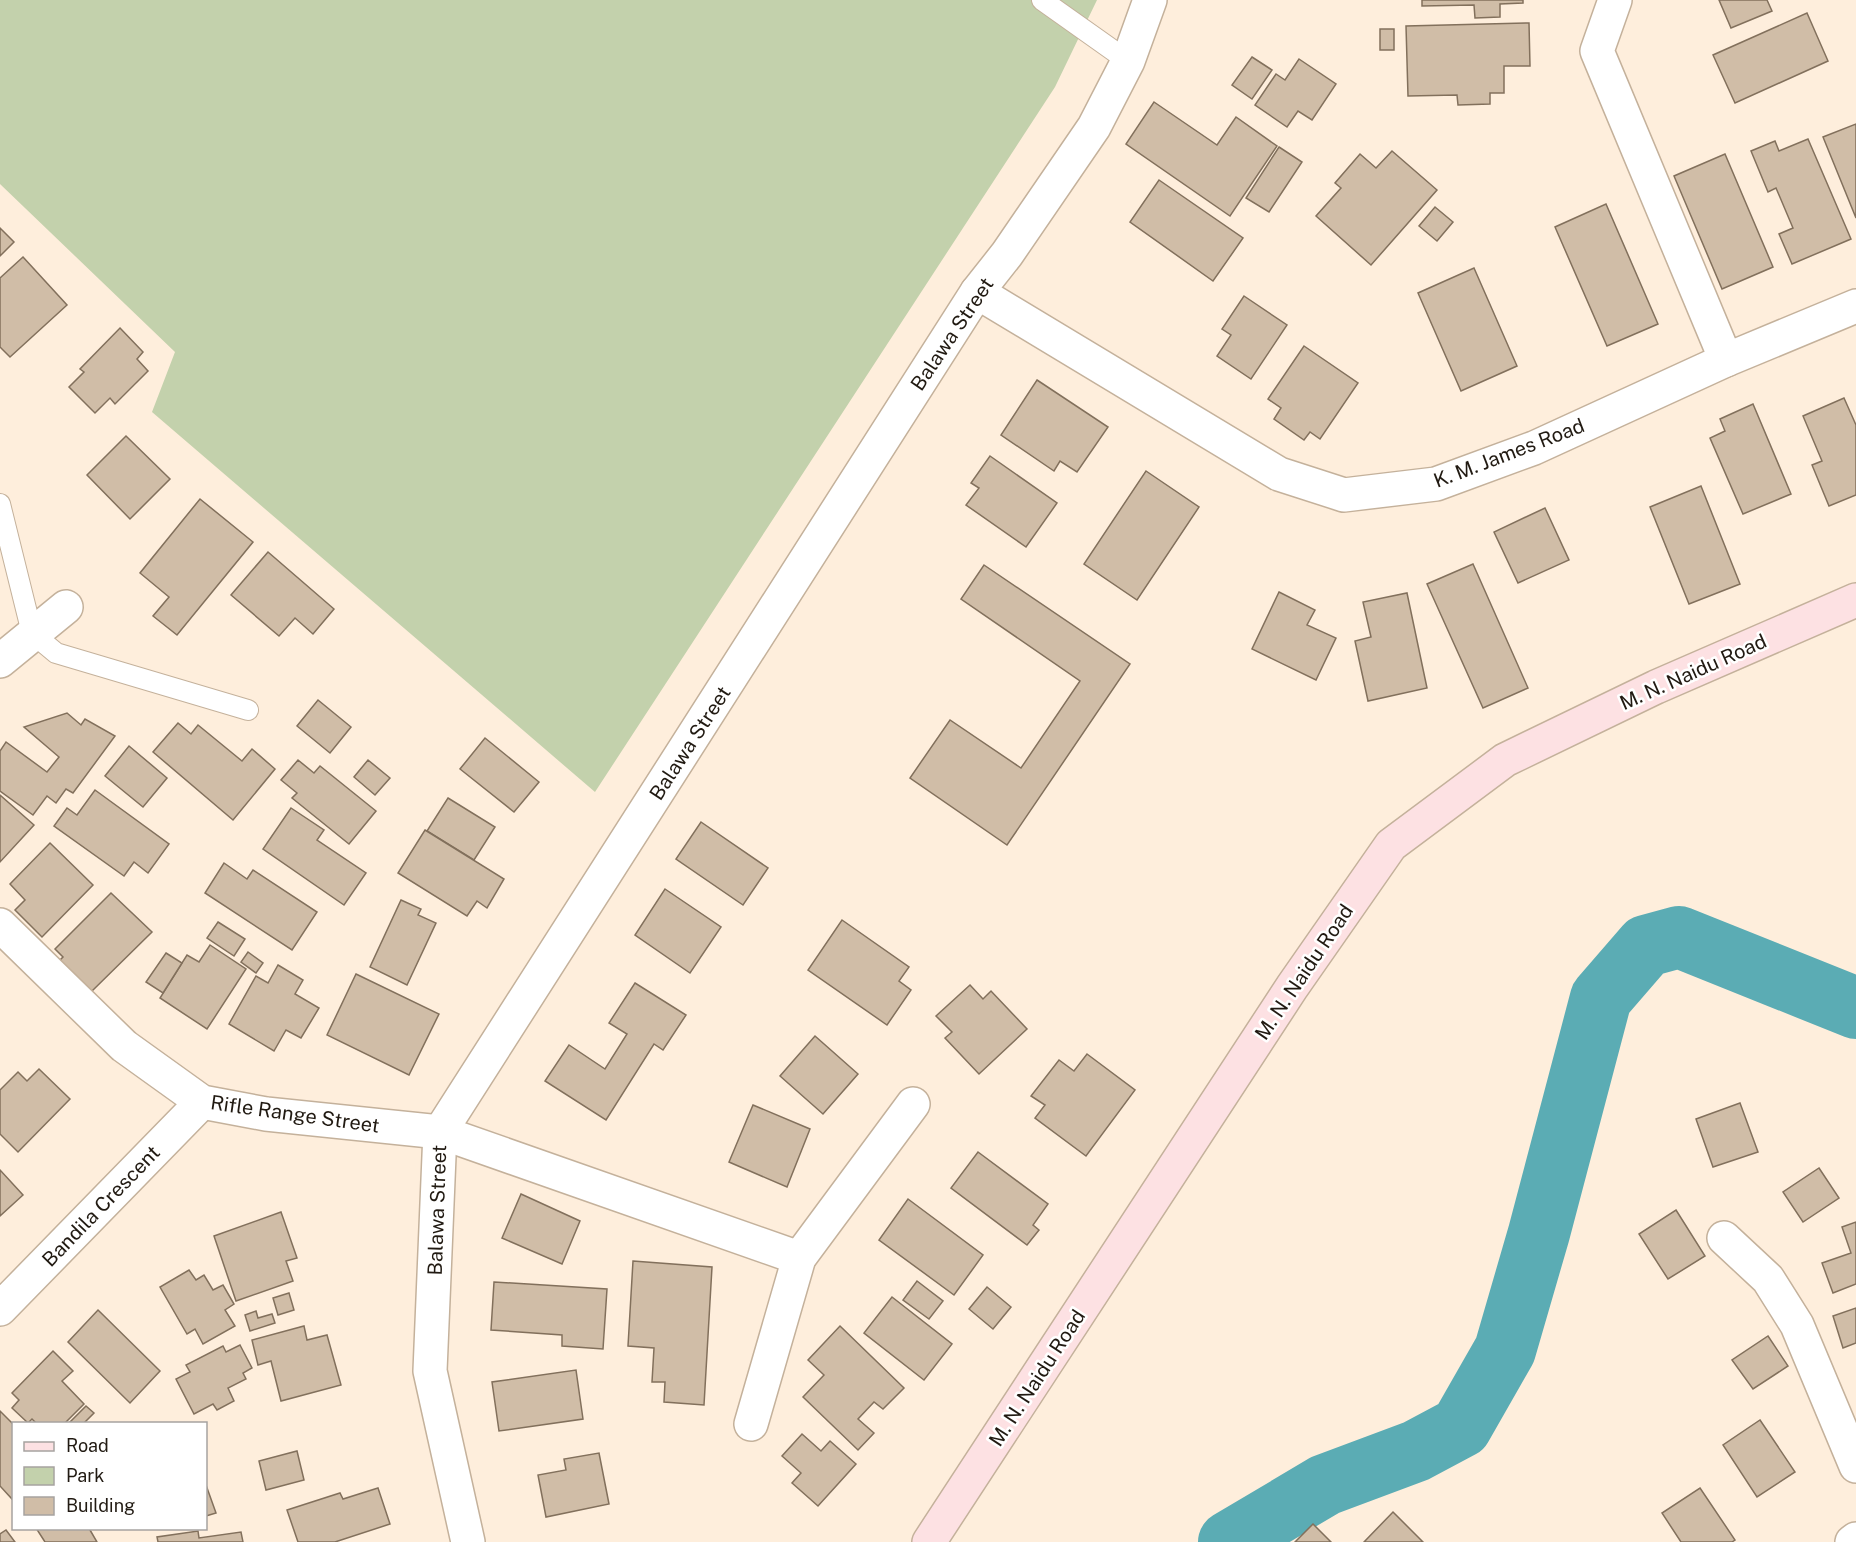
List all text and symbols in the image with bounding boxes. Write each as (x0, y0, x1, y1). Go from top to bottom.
street label: Balawa Street (905, 273, 999, 395)
street label: K. M. James Road (1430, 413, 1588, 493)
street label: M. N. Naidu Road (1616, 629, 1770, 715)
street label: Balawa Street (644, 682, 736, 804)
street label: M. N. Naidu Road (1250, 900, 1358, 1044)
street label: Rifle Range Street (209, 1090, 381, 1138)
street label: Bandila Crescent (37, 1141, 165, 1271)
street label: Balawa Street (423, 1144, 451, 1276)
street label: M. N. Naidu Road (984, 1305, 1090, 1451)
legend (12, 1422, 207, 1530)
text: Road (66, 1435, 109, 1456)
text: Park (66, 1465, 104, 1486)
text: Building (66, 1495, 135, 1516)

